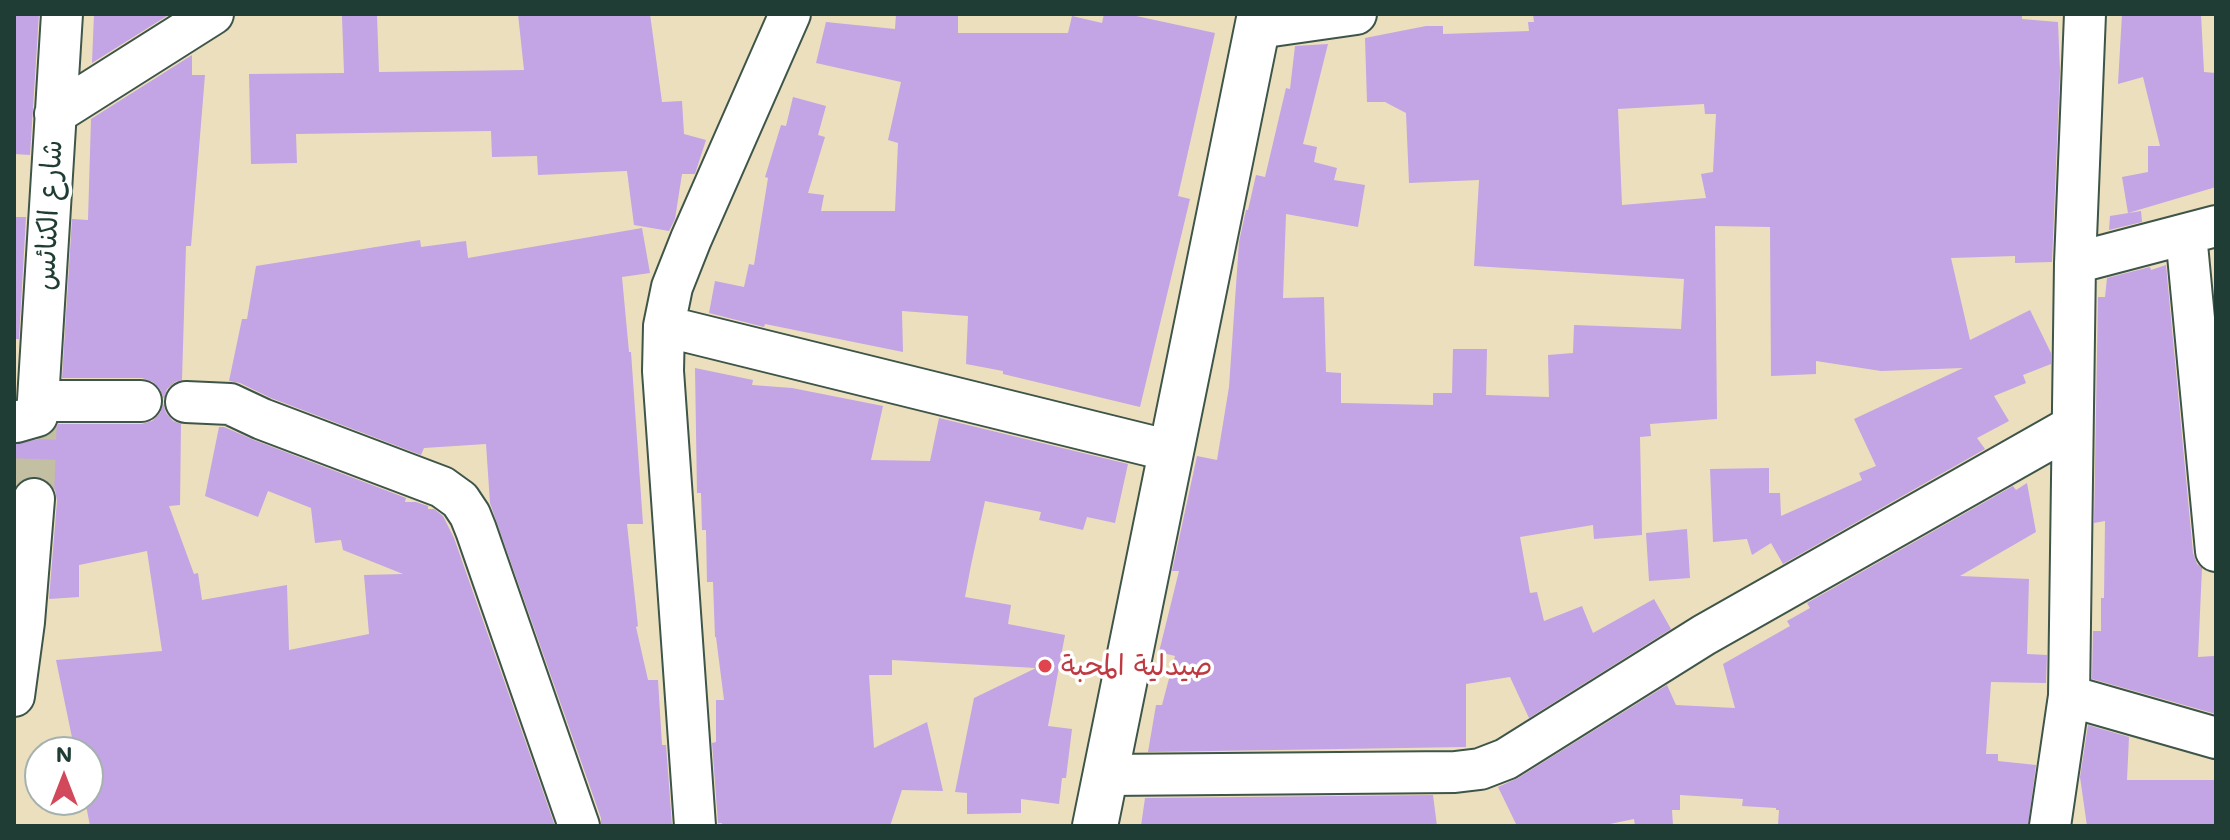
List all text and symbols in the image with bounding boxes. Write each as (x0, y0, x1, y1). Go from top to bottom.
street label: شارع الكنائس (28, 139, 70, 291)
place label: صيدلية المحبة (1061, 649, 1212, 683)
marker: صيدلية المحبة (1036, 657, 1054, 675)
north arrow (24, 736, 104, 816)
text: N (56, 739, 72, 768)

